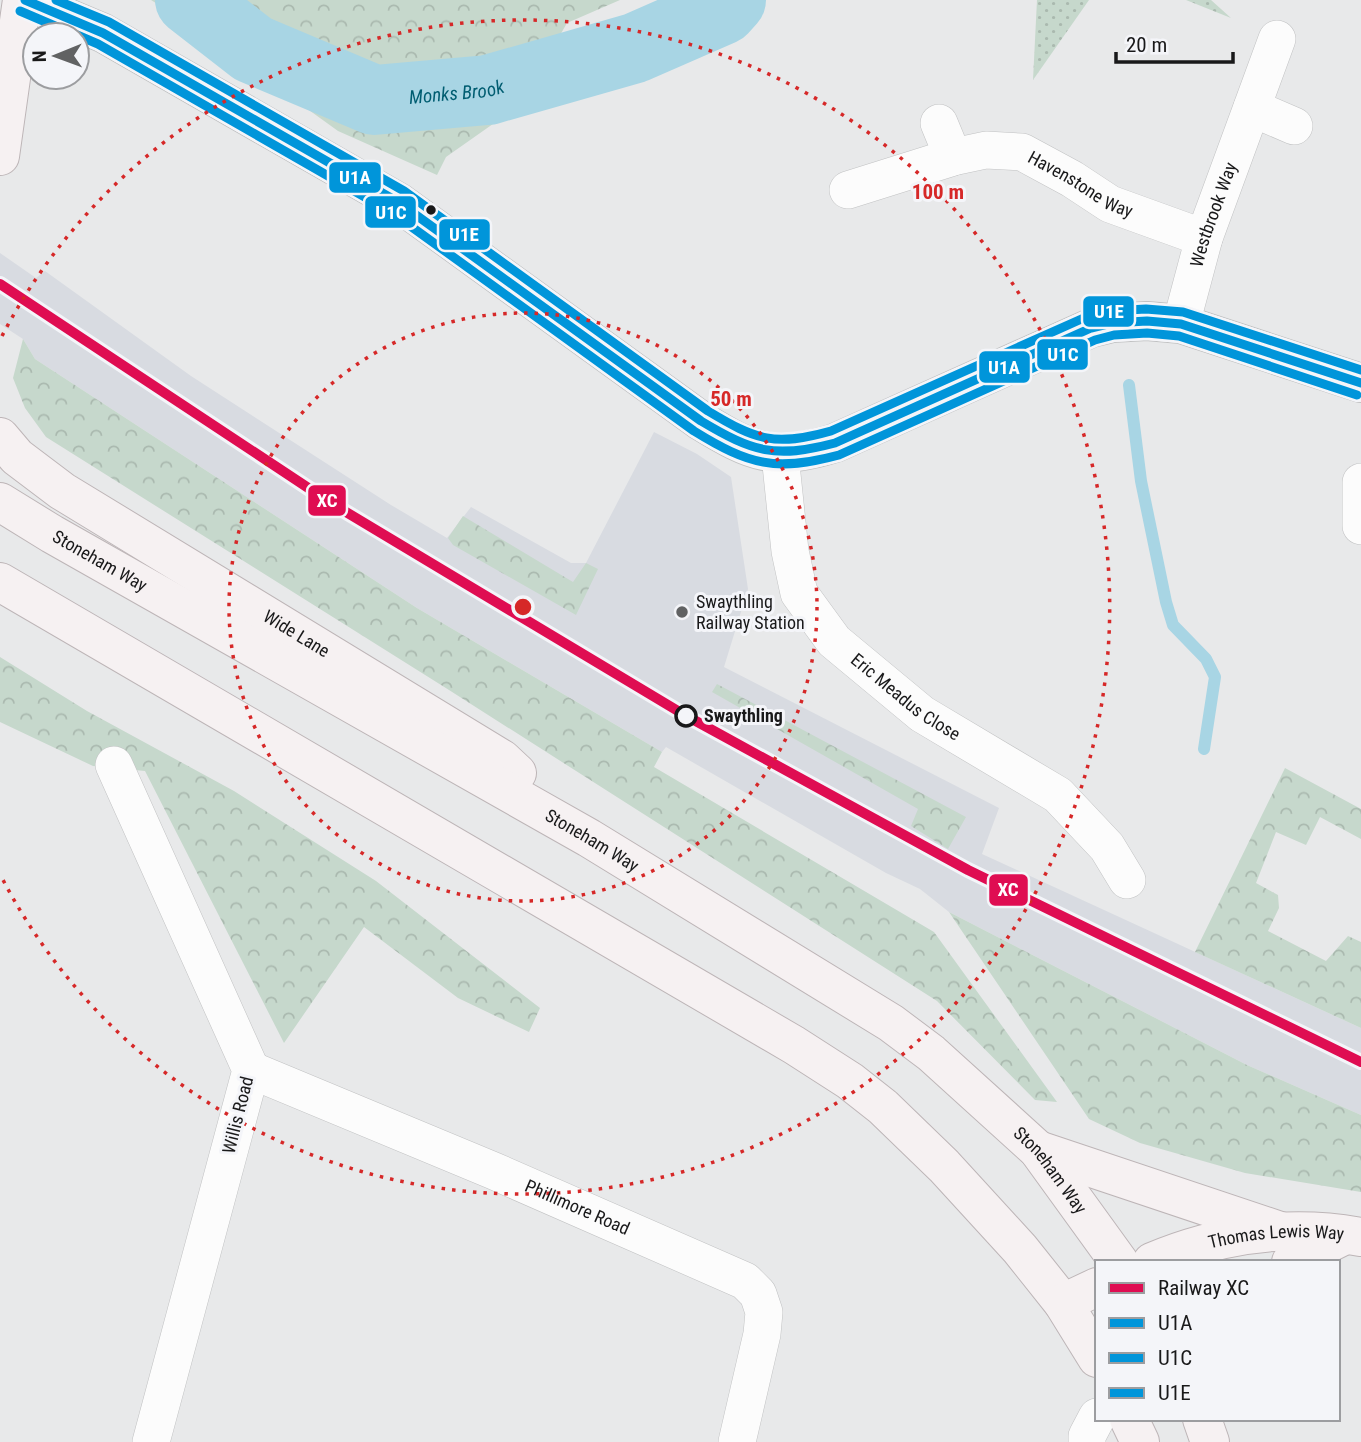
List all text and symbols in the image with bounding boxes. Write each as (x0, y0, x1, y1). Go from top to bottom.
north arrow (21, 21, 91, 91)
scale bar (1116, 21, 1233, 65)
text: 20 m (1126, 33, 1167, 57)
text: N (28, 50, 51, 62)
water label: Monks Brook (408, 75, 508, 109)
street label: Havenstone Way (1025, 146, 1136, 222)
street label: Westbrook Way (1186, 159, 1241, 269)
line badge: U1A (328, 161, 382, 194)
text: U1A (339, 166, 372, 189)
text: 100 m (912, 180, 964, 204)
line badge: U1C (364, 195, 417, 229)
text: U1C (375, 201, 407, 224)
unlabelled marker (424, 203, 438, 217)
line badge: U1E (438, 218, 491, 251)
text: U1E (449, 223, 479, 246)
line badge: U1E (1082, 295, 1135, 328)
text: U1E (1094, 300, 1124, 323)
line badge: U1C (1036, 338, 1089, 371)
text: U1C (1047, 343, 1079, 366)
line badge: U1A (978, 350, 1031, 384)
text: U1A (988, 356, 1021, 379)
text: 50 m (710, 387, 752, 411)
line badge: XC (307, 484, 347, 517)
text: XC (316, 489, 338, 512)
street label: Stoneham Way (49, 526, 151, 596)
place label: Swaythling Railway Station (696, 591, 805, 633)
centre of rings (511, 595, 535, 619)
marker: Swaythling Railway Station (674, 604, 690, 620)
street label: Wide Lane (260, 605, 334, 661)
street label: Eric Meadus Close (847, 649, 964, 744)
marker: Swaythling (675, 705, 697, 727)
place label: Swaythling (704, 705, 783, 726)
street label: Stoneham Way (542, 804, 643, 876)
line badge: XC (988, 873, 1029, 907)
text: XC (997, 878, 1019, 901)
street label: Willis Road (218, 1074, 257, 1156)
street label: Stoneham Way (1010, 1122, 1092, 1218)
street label: Phillimore Road (522, 1175, 633, 1239)
street label: Thomas Lewis Way (1206, 1220, 1346, 1253)
legend (1095, 1260, 1340, 1421)
text: Railway XC (1158, 1276, 1249, 1300)
text: U1A (1158, 1311, 1192, 1335)
text: U1C (1158, 1346, 1192, 1370)
text: U1E (1158, 1381, 1191, 1405)

